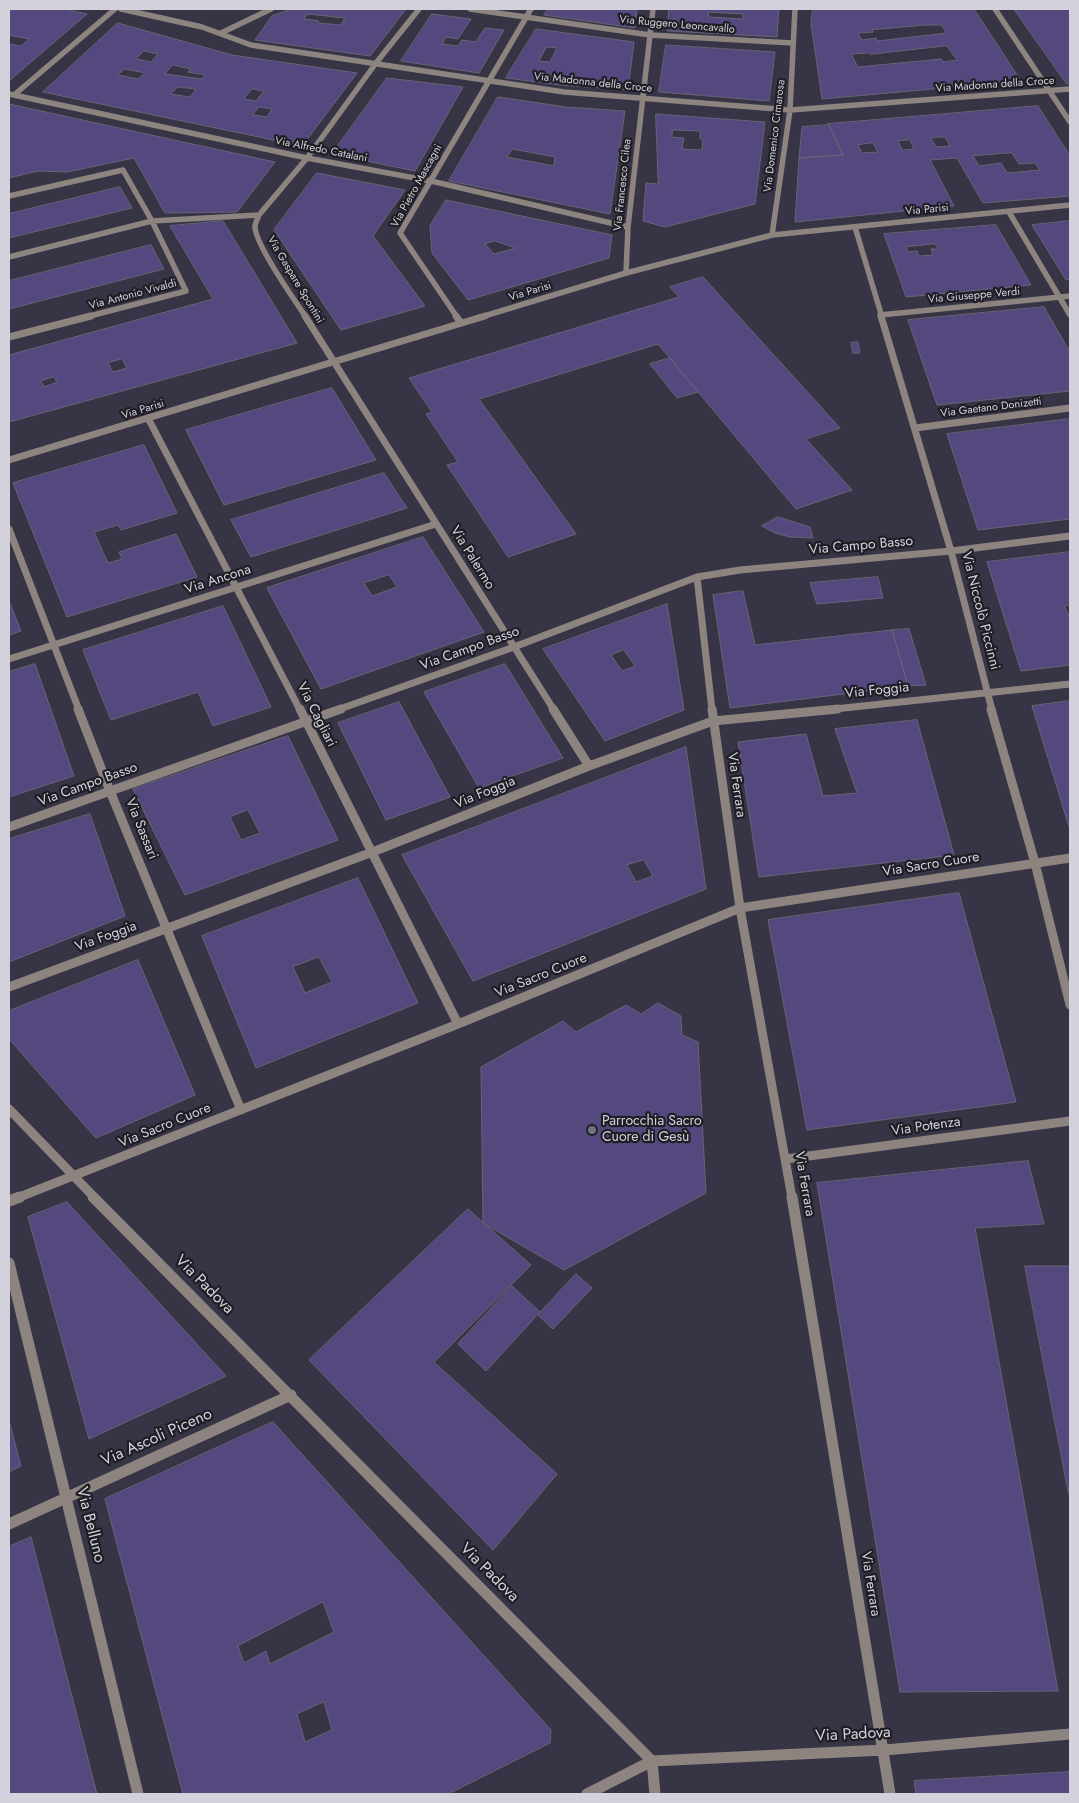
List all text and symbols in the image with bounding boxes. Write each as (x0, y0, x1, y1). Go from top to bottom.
street label: Via Ruggero Leoncavallo (619, 13, 735, 37)
street label: Via Madonna della Croce (533, 70, 653, 96)
street label: Via Madonna della Croce (935, 74, 1055, 96)
street label: Via Domenico Cimarosa (762, 79, 788, 193)
street label: Via Alfredo Catalani (274, 135, 368, 165)
street label: Via Francesco Cilea (612, 138, 634, 232)
street label: Via Pietro Mascagni (389, 142, 445, 230)
street label: Via Parisi (905, 202, 949, 218)
street label: Via Gaspare Spontini (264, 234, 326, 326)
street label: Via Antonio Vivaldi (88, 277, 178, 313)
street label: Via Parisi (507, 279, 553, 305)
street label: Via Giuseppe Verdi (927, 285, 1021, 307)
street label: Via Gaetano Donizetti (940, 395, 1042, 421)
street label: Via Parisi (120, 397, 166, 423)
street label: Via Palermo (446, 523, 498, 593)
street label: Via Campo Basso (808, 533, 914, 559)
street label: Via Niccolò Piccinni (957, 550, 1003, 672)
street label: Via Ancona (183, 561, 253, 599)
street label: Via Campo Basso (418, 623, 522, 675)
street label: Via Foggia (844, 679, 910, 703)
street label: Via Cagliari (293, 680, 339, 750)
street label: Via Ferrara (723, 751, 749, 819)
street label: Via Campo Basso (36, 759, 140, 811)
street label: Via Foggia (452, 773, 518, 813)
street label: Via Sassari (121, 796, 161, 862)
street label: Via Sacro Cuore (881, 849, 981, 881)
street label: Via Foggia (73, 918, 139, 956)
street label: Via Sacro Cuore (493, 950, 589, 1002)
street label: Via Sacro Cuore (117, 1100, 213, 1152)
place label: Parrocchia Sacro Cuore di Gesù (602, 1114, 702, 1146)
street label: Via Potenza (890, 1114, 962, 1140)
marker: Parrocchia Sacro Cuore di Gesù (586, 1124, 598, 1136)
street label: Via Ferrara (790, 1150, 818, 1218)
street label: Via Padova (171, 1252, 237, 1318)
street label: Via Ascoli Piceno (99, 1405, 215, 1471)
street label: Via Belluno (71, 1485, 109, 1565)
street label: Via Padova (456, 1540, 522, 1606)
street label: Via Ferrara (857, 1550, 883, 1618)
street label: Via Padova (815, 1723, 891, 1747)

